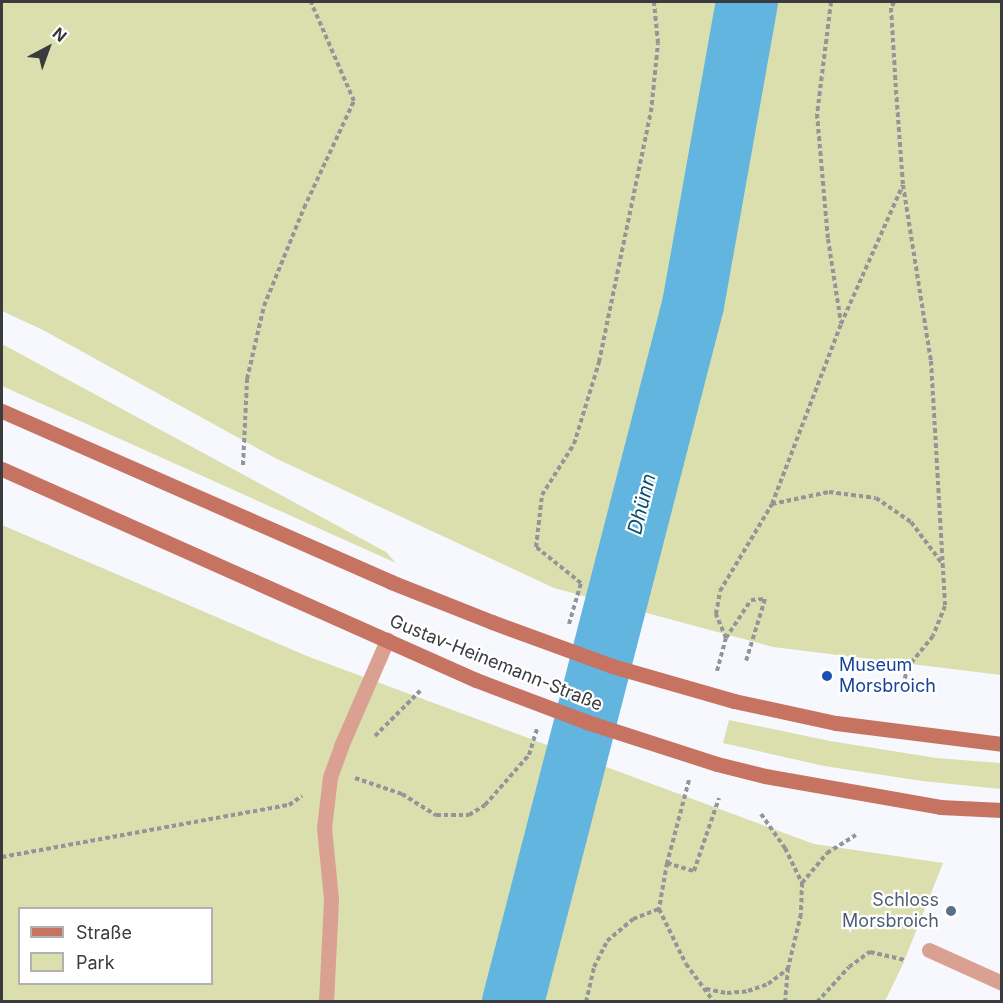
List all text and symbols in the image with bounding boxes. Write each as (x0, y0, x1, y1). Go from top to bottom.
north arrow (18, 18, 78, 78)
text: N (49, 23, 71, 46)
water label: Dhünn (623, 471, 661, 537)
street label: Gustav-Heinemann-Straße (386, 610, 606, 716)
place label: Museum Morsbroich (839, 655, 936, 698)
marker: Museum Morsbroich (820, 669, 834, 683)
place label: Schloss Morsbroich (842, 890, 939, 932)
marker: Schloss Morsbroich (944, 904, 958, 918)
legend (18, 907, 213, 985)
text: Straße (76, 922, 132, 943)
text: Park (76, 952, 115, 973)

